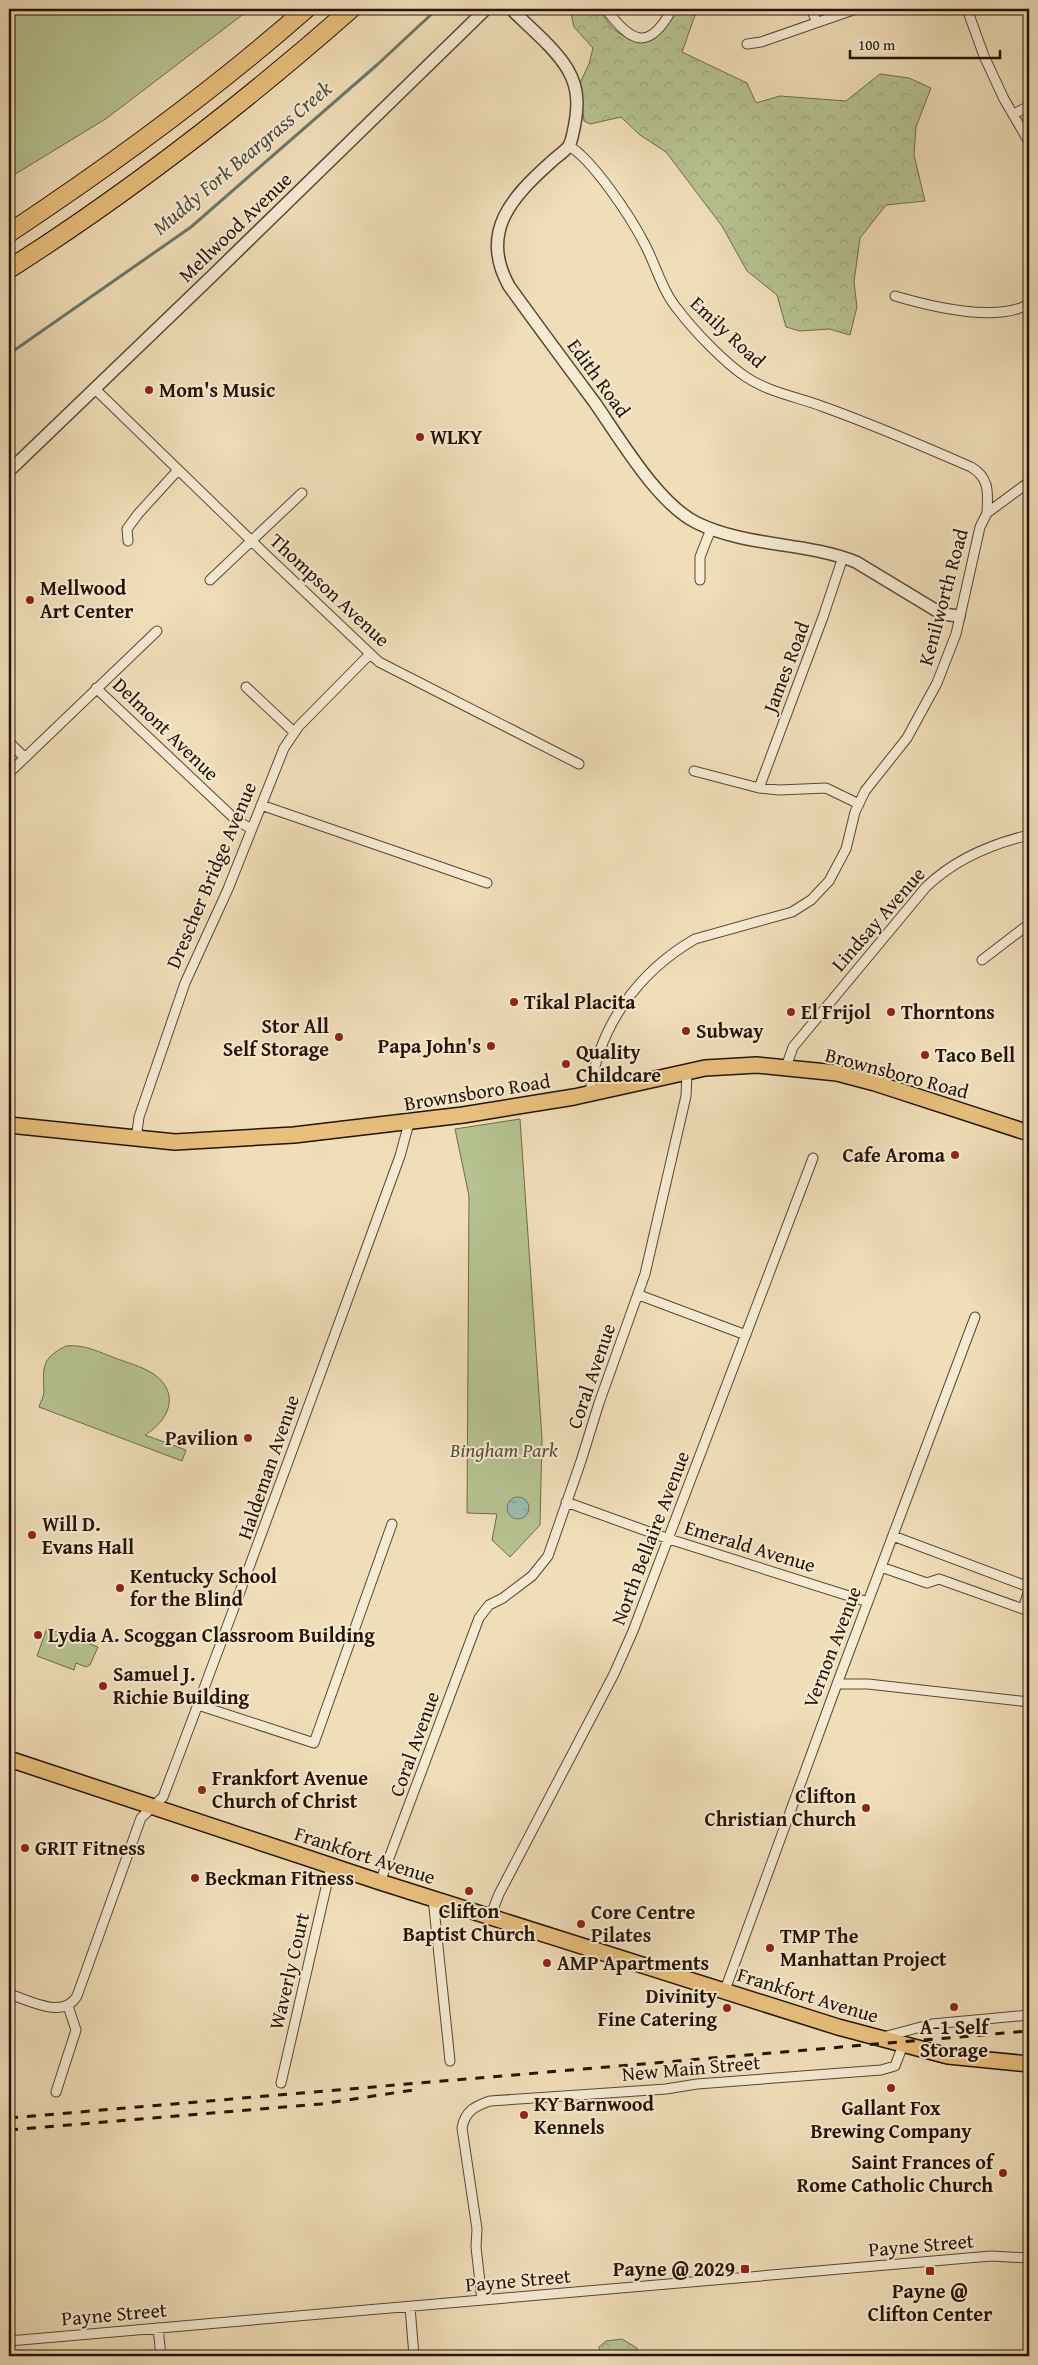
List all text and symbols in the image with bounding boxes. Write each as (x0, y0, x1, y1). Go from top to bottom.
scale bar (850, 28, 1000, 60)
text: 100 m (858, 34, 896, 55)
water label: Muddy Fork Beargrass Creek (145, 73, 339, 242)
street label: Mellwood Avenue (171, 165, 298, 288)
street label: Emily Road (684, 289, 773, 374)
street label: Edith Road (561, 332, 638, 423)
place label: Mom's Music (159, 375, 275, 404)
marker: Mom's Music (143, 384, 155, 396)
place label: WLKY (430, 422, 483, 451)
marker: WLKY (414, 431, 426, 443)
street label: Kenilworth Road (910, 525, 975, 669)
street label: Thompson Avenue (264, 526, 397, 653)
place label: Mellwood Art Center (40, 573, 133, 625)
marker: Mellwood Art Center (24, 594, 36, 606)
street label: James Road (754, 617, 816, 719)
street label: Delmont Avenue (107, 670, 226, 787)
street label: Drescher Bridge Avenue (158, 777, 263, 973)
street label: Lindsay Avenue (824, 860, 931, 977)
place label: Tikal Placita (524, 987, 636, 1016)
marker: Tikal Placita (508, 996, 520, 1008)
place label: El Frijol (801, 997, 871, 1026)
place label: Thorntons (901, 997, 995, 1026)
marker: El Frijol (785, 1006, 797, 1018)
marker: Thorntons (885, 1006, 897, 1018)
place label: Stor All Self Storage (223, 1011, 329, 1063)
place label: Subway (696, 1016, 764, 1045)
marker: Subway (680, 1025, 692, 1037)
marker: Stor All Self Storage (333, 1031, 345, 1043)
place label: Papa John's (378, 1031, 481, 1060)
place label: Quality Childcare (576, 1037, 661, 1089)
street label: Brownsboro Road (822, 1039, 972, 1106)
marker: Papa John's (485, 1040, 497, 1052)
place label: Taco Bell (935, 1040, 1015, 1069)
marker: Taco Bell (919, 1049, 931, 1061)
marker: Quality Childcare (560, 1058, 572, 1070)
street label: Brownsboro Road (402, 1066, 552, 1117)
place label: Cafe Aroma (843, 1140, 946, 1169)
marker: Cafe Aroma (949, 1149, 961, 1161)
street label: Coral Avenue (559, 1319, 622, 1433)
street label: Haldeman Avenue (229, 1391, 306, 1543)
place label: Pavilion (165, 1423, 238, 1452)
marker: Pavilion (242, 1432, 254, 1444)
park label: Bingham Park (449, 1435, 559, 1464)
street label: North Bellaire Avenue (603, 1447, 696, 1629)
place label: Will D. Evans Hall (42, 1509, 134, 1561)
street label: Emerald Avenue (681, 1512, 819, 1579)
marker: Will D. Evans Hall (26, 1529, 38, 1541)
place label: Kentucky School for the Blind (130, 1561, 277, 1613)
marker: Kentucky School for the Blind (114, 1582, 126, 1594)
street label: Vernon Avenue (795, 1582, 868, 1712)
place label: Lydia A. Scoggan Classroom Building (48, 1620, 375, 1649)
marker: Lydia A. Scoggan Classroom Building (32, 1629, 44, 1641)
place label: Samuel J. Richie Building (113, 1659, 249, 1711)
marker: Samuel J. Richie Building (97, 1680, 109, 1692)
street label: Coral Avenue (381, 1687, 446, 1801)
place label: Frankfort Avenue Church of Christ (212, 1763, 368, 1815)
place label: Clifton Christian Church (704, 1781, 856, 1833)
marker: Frankfort Avenue Church of Christ (196, 1784, 208, 1796)
marker: Clifton Christian Church (860, 1802, 872, 1814)
street label: Frankfort Avenue (291, 1818, 439, 1891)
place label: GRIT Fitness (35, 1833, 145, 1862)
marker: GRIT Fitness (19, 1842, 31, 1854)
place label: Beckman Fitness (205, 1863, 354, 1892)
marker: Beckman Fitness (189, 1872, 201, 1884)
marker: Clifton Baptist Church (463, 1885, 475, 1897)
place label: Clifton Baptist Church (403, 1896, 535, 1948)
place label: Core Centre Pilates (591, 1897, 695, 1949)
street label: Waverly Court (261, 1909, 316, 2032)
marker: Core Centre Pilates (575, 1918, 587, 1930)
place label: TMP The Manhattan Project (780, 1921, 947, 1973)
marker: TMP The Manhattan Project (764, 1942, 776, 1954)
place label: AMP Apartments (557, 1948, 709, 1977)
marker: AMP Apartments (541, 1957, 553, 1969)
street label: Frankfort Avenue (734, 1959, 882, 2030)
place label: Divinity Fine Catering (598, 1981, 718, 2033)
marker: A-1 Self Storage (948, 2001, 960, 2013)
marker: Divinity Fine Catering (721, 2002, 733, 2014)
place label: A-1 Self Storage (920, 2012, 990, 2064)
street label: New Main Street (621, 2047, 761, 2088)
marker: Gallant Fox Brewing Company (885, 2082, 897, 2094)
place label: KY Barnwood Kennels (534, 2089, 654, 2141)
place label: Gallant Fox Brewing Company (810, 2093, 972, 2145)
marker: KY Barnwood Kennels (518, 2109, 530, 2121)
place label: Saint Frances of Rome Catholic Church (797, 2147, 995, 2199)
marker: Saint Frances of Rome Catholic Church (997, 2167, 1009, 2179)
street label: Payne Street (867, 2225, 975, 2264)
place label: Payne @ 2029 (613, 2254, 735, 2283)
street label: Payne Street (464, 2260, 572, 2299)
marker: Payne @ 2029 (739, 2263, 751, 2275)
marker: Payne @ Clifton Center (924, 2265, 936, 2277)
place label: Payne @ Clifton Center (868, 2276, 992, 2328)
street label: Payne Street (60, 2294, 168, 2333)

